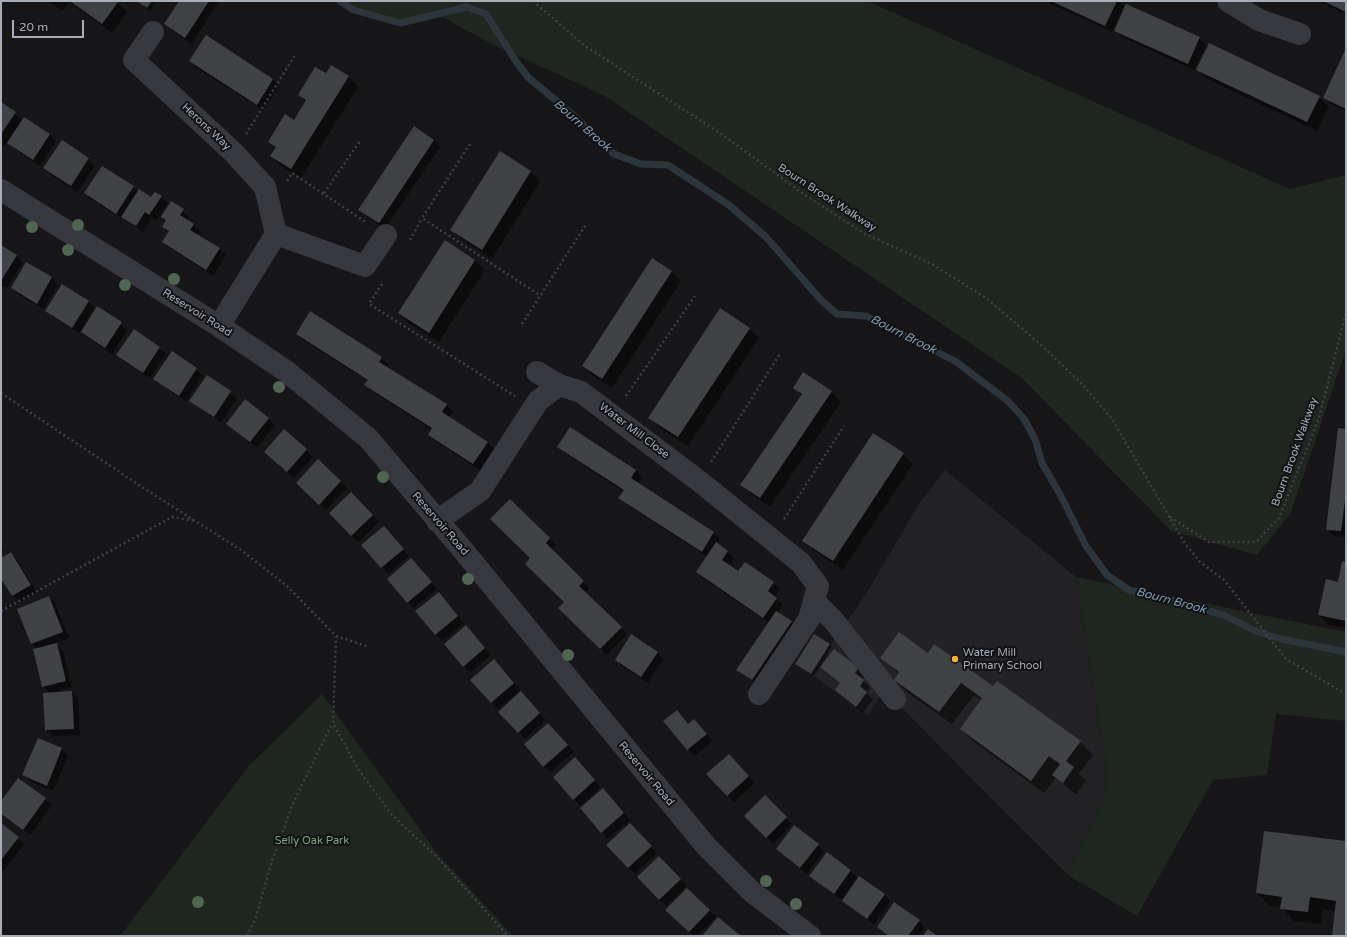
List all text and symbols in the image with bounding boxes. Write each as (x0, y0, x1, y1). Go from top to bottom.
scale bar (14, 12, 86, 38)
text: 20 m (19, 20, 48, 34)
water label: Bourn Brook (550, 97, 614, 155)
street label: Herons Way (179, 101, 233, 153)
street label: Bourn Brook Walkway (775, 161, 879, 235)
street label: Reservoir Road (160, 286, 234, 340)
water label: Bourn Brook (868, 312, 938, 358)
street label: Bourn Brook Walkway (1269, 396, 1321, 508)
street label: Water Mill Close (596, 400, 672, 462)
street label: Reservoir Road (409, 490, 471, 558)
water label: Bourn Brook (1135, 585, 1207, 617)
place label: Water Mill Primary School (963, 646, 1042, 672)
marker: Water Mill Primary School (950, 654, 960, 664)
street label: Reservoir Road (615, 739, 677, 809)
park label: Selly Oak Park (275, 834, 349, 848)

